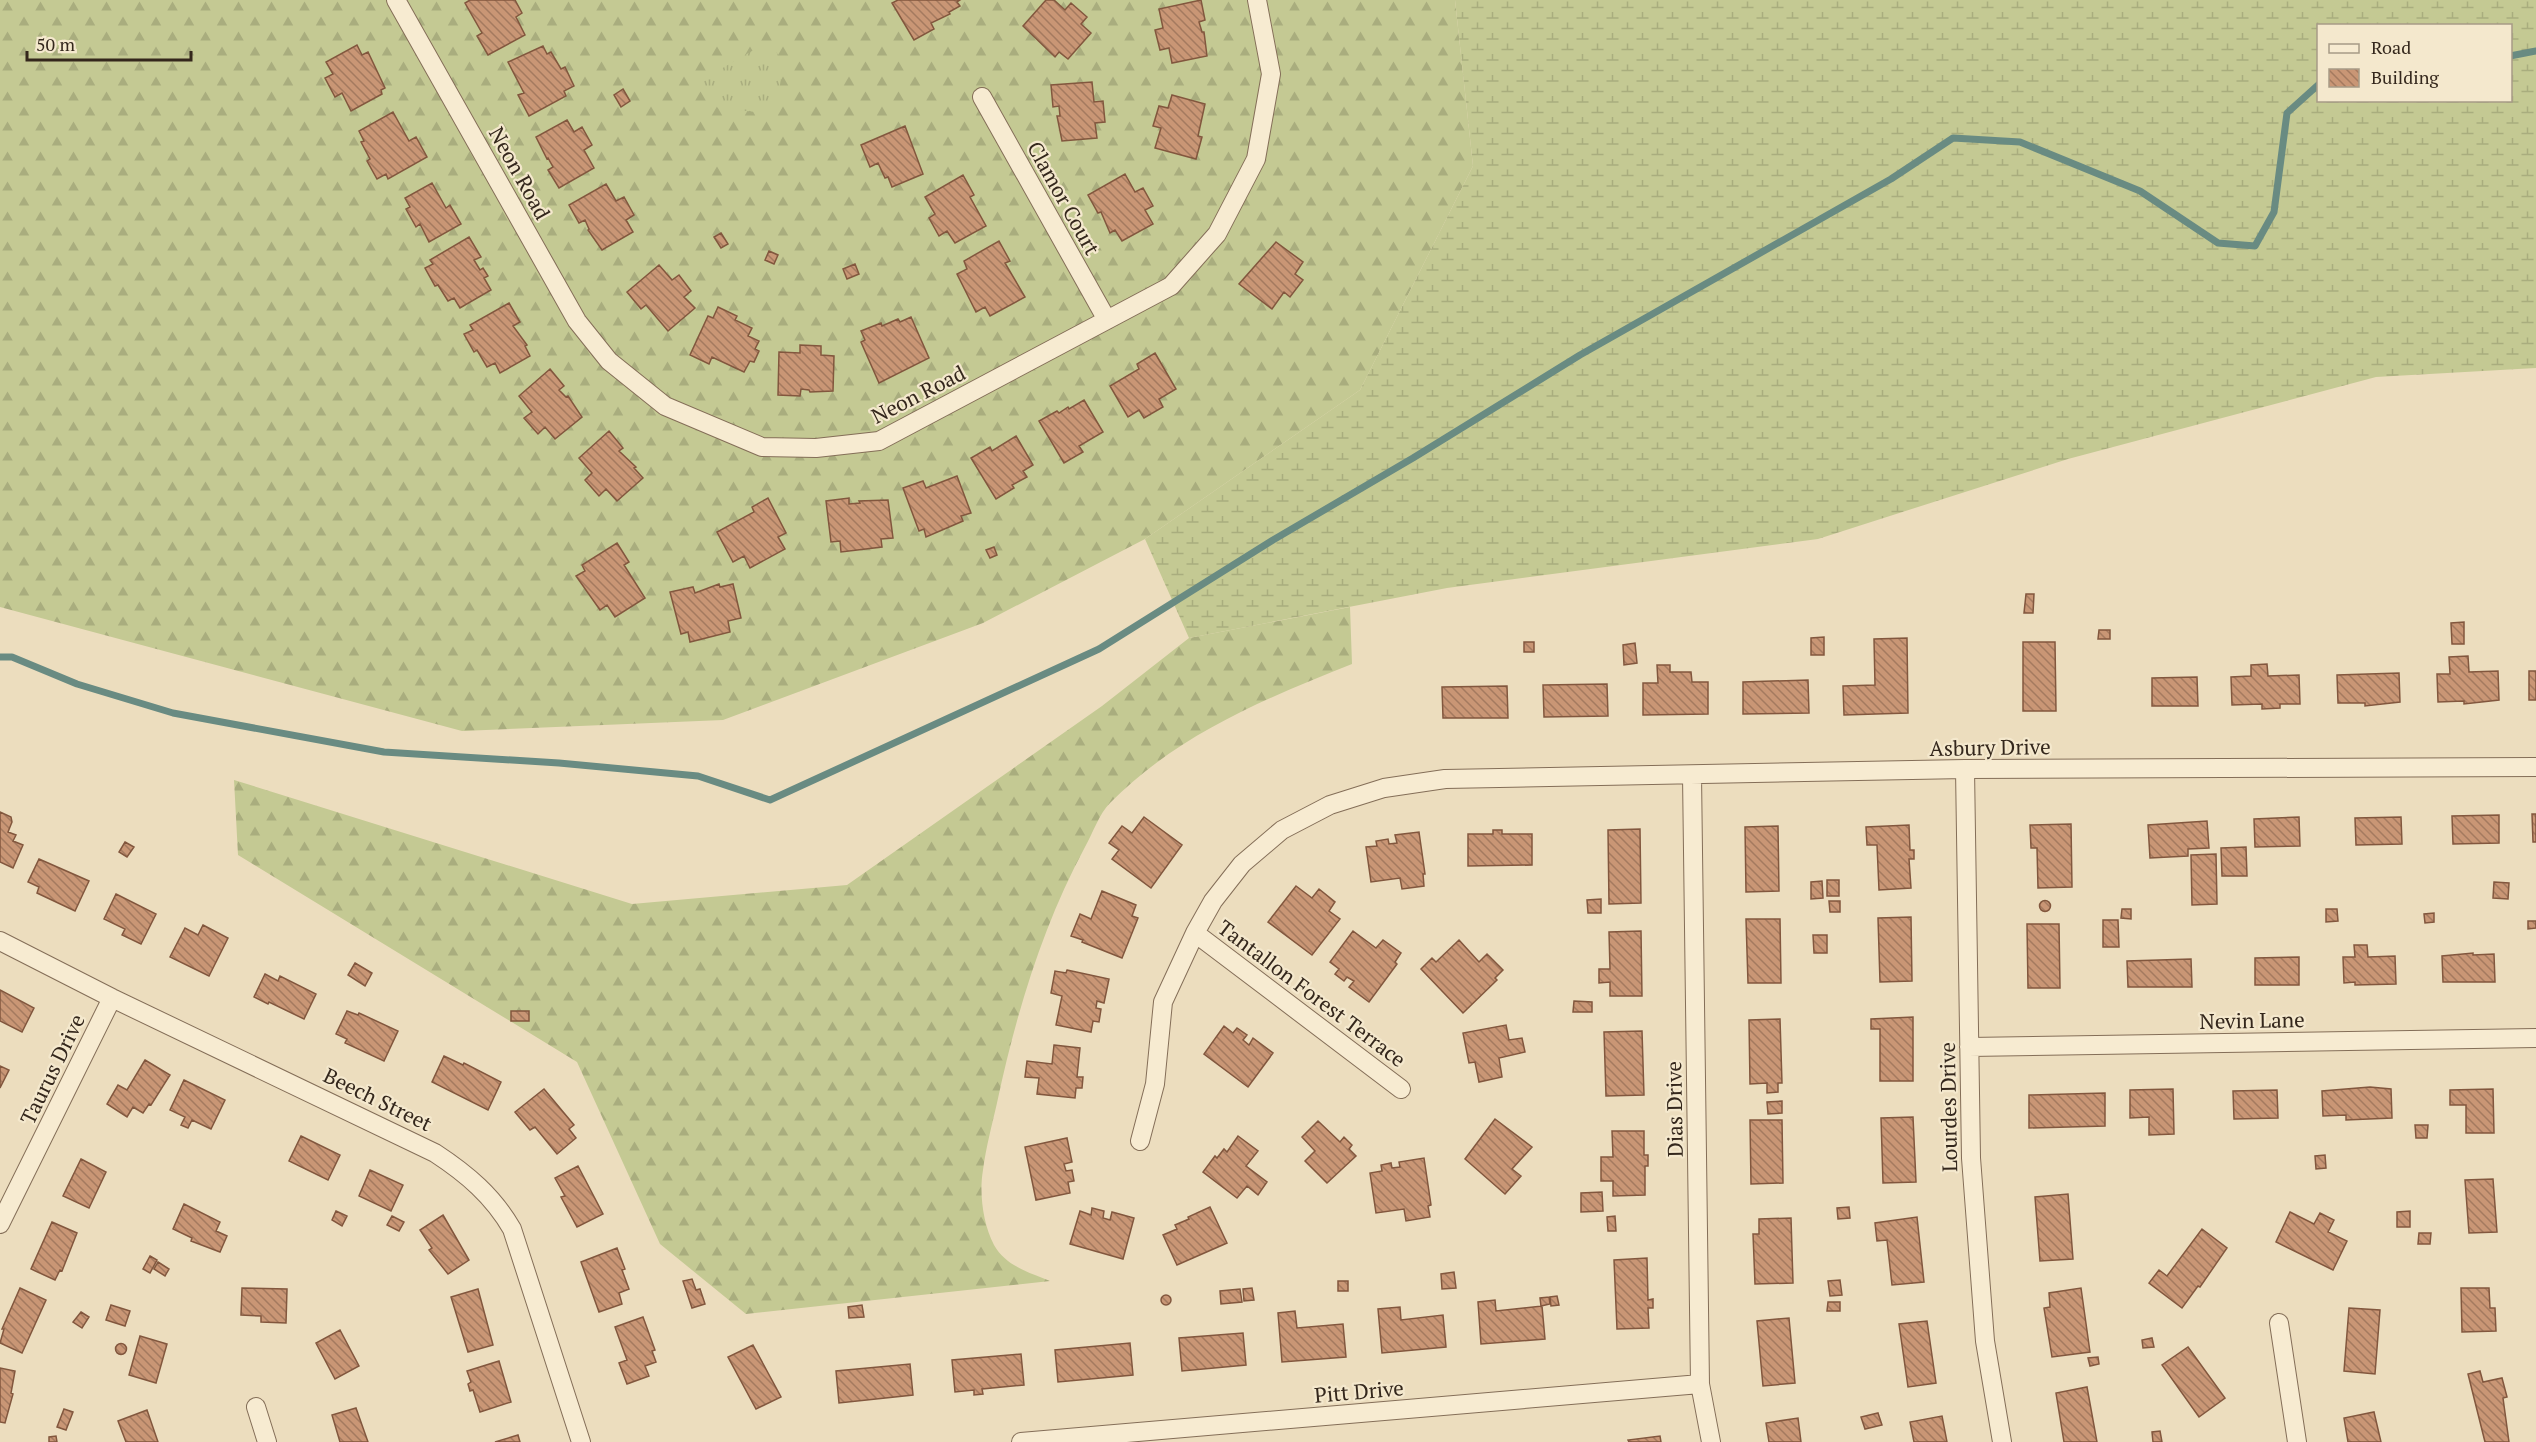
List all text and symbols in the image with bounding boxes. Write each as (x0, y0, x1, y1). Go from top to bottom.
scale bar (27, 24, 190, 62)
legend (2317, 24, 2512, 102)
text: 50 m (36, 32, 76, 56)
text: Road (2371, 35, 2411, 59)
text: Building (2371, 65, 2439, 89)
street label: Neon Road (483, 122, 557, 225)
street label: Clamor Court (1021, 136, 1107, 260)
street label: Neon Road (866, 358, 970, 430)
street label: Asbury Drive (1929, 732, 2051, 762)
street label: Tantallon Forest Terrace (1212, 913, 1412, 1073)
street label: Nevin Lane (2199, 1005, 2305, 1035)
street label: Taurus Drive (13, 1009, 91, 1129)
street label: Lourdes Drive (1933, 1042, 1963, 1172)
street label: Beech Street (319, 1061, 437, 1137)
street label: Dias Drive (1659, 1061, 1689, 1157)
street label: Pitt Drive (1313, 1373, 1405, 1409)

